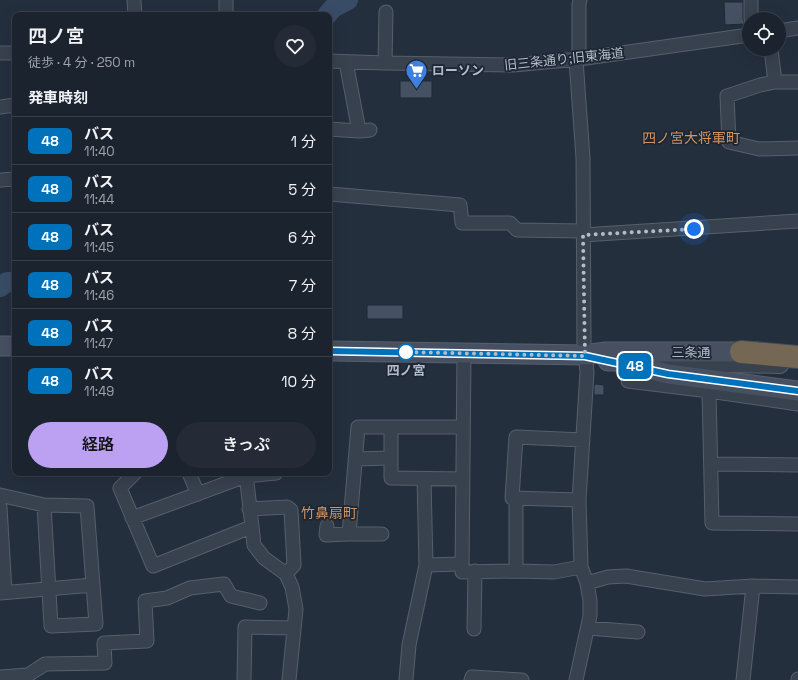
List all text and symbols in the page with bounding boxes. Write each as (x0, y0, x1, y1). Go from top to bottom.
map controls (742, 12, 786, 56)
button: locate (742, 12, 786, 56)
text: 四ノ宮 (28, 24, 85, 49)
button: heart (274, 25, 316, 67)
street label: 旧三条通り;旧東海道 (503, 44, 625, 74)
text: 徒歩 · 4 分 · 250 m (28, 54, 135, 71)
supermarket icon: ローソン (403, 57, 429, 90)
place label: ローソン (432, 62, 484, 79)
text: 発車時刻 (28, 88, 88, 107)
text: バス (84, 124, 114, 143)
district label: 四ノ宮大将軍町 (642, 129, 740, 147)
text: 48 (41, 132, 59, 150)
text: 1 分 (291, 132, 316, 151)
text: 11:40 (84, 143, 115, 160)
text: バス (84, 172, 114, 191)
text: 48 (41, 180, 59, 198)
text: 5 分 (288, 180, 316, 199)
text: 11:44 (84, 191, 114, 208)
your location (684, 219, 704, 239)
text: バス (84, 220, 114, 239)
text: 48 (41, 228, 59, 246)
text: 6 分 (288, 228, 316, 247)
text: 11:45 (84, 239, 114, 256)
text: バス (84, 268, 114, 287)
text: 48 (41, 276, 59, 294)
text: 7 分 (289, 276, 316, 295)
text: 11:46 (84, 287, 114, 304)
text: バス (84, 316, 114, 335)
text: 48 (41, 324, 59, 342)
text: 8 分 (288, 324, 316, 343)
text: 11:47 (84, 335, 113, 352)
marker: 四ノ宮 (397, 343, 415, 361)
street label: 三条通 (671, 344, 711, 361)
line badge: 48 (617, 353, 653, 379)
text: 48 (626, 357, 644, 375)
place label: 四ノ宮 (386, 362, 426, 379)
text: バス (84, 364, 114, 383)
text: 48 (41, 372, 59, 390)
text: 10 分 (281, 372, 316, 391)
text: 11:49 (84, 383, 114, 400)
button: 経路 (28, 422, 168, 468)
button: きっぷ (176, 422, 316, 468)
district label: 竹鼻扇町 (301, 504, 357, 522)

